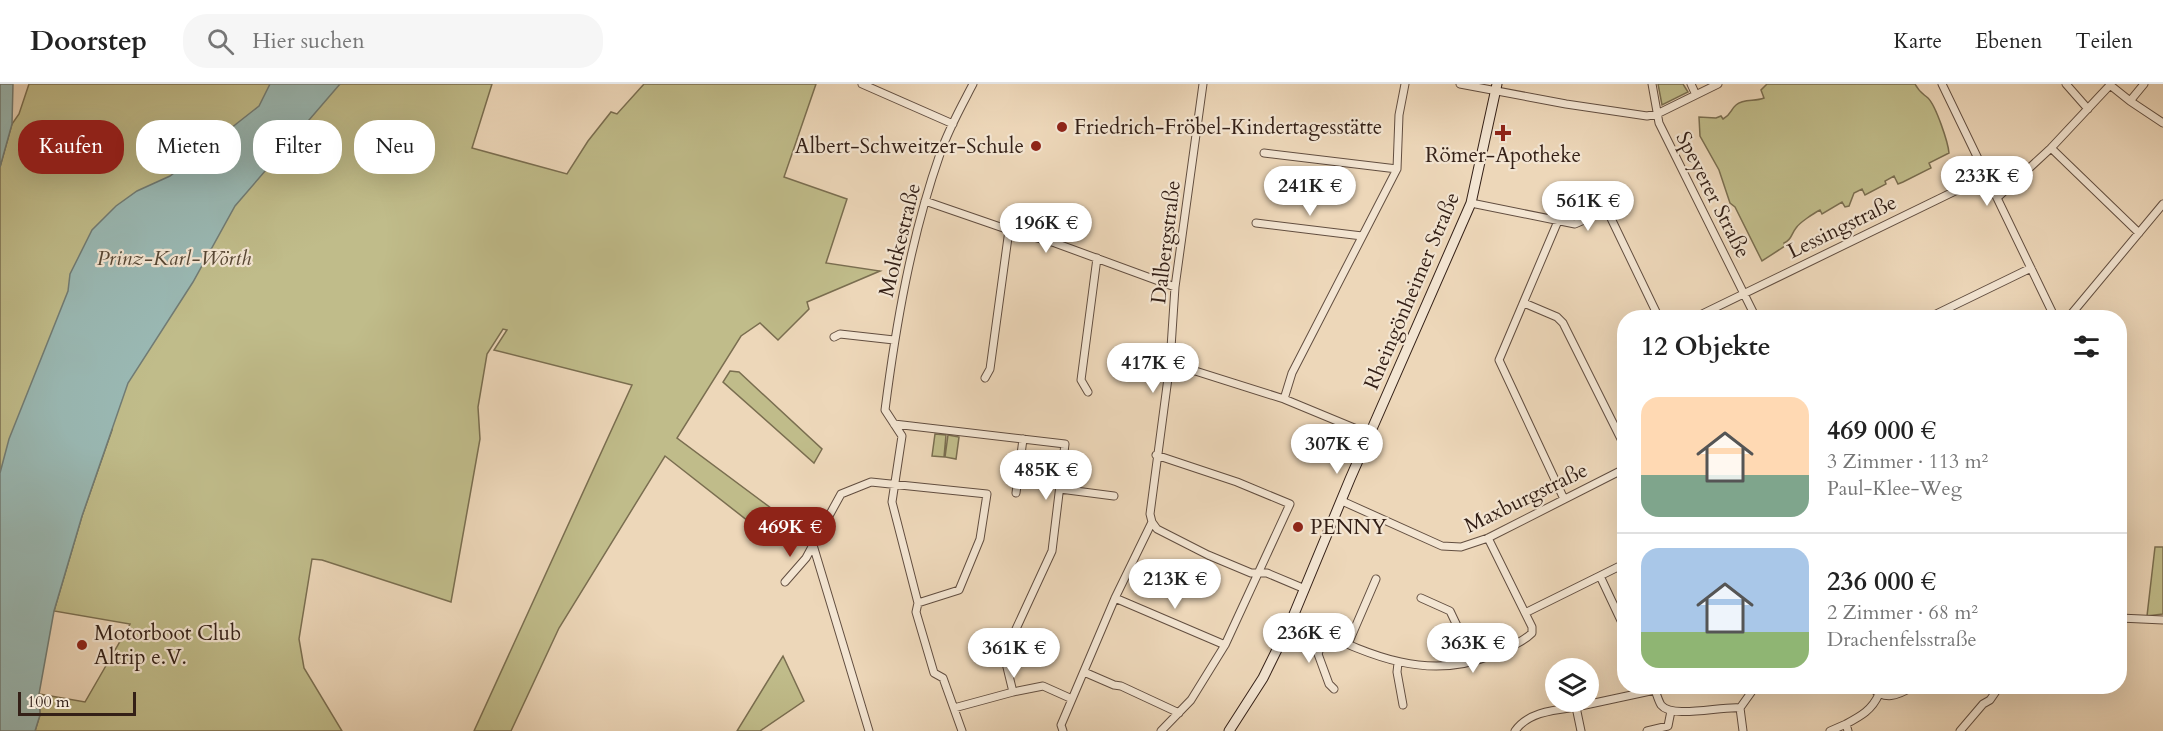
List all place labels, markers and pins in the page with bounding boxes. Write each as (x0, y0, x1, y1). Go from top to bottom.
place label: Friedrich-Fröbel-Kindertagesstätte (1074, 113, 1382, 142)
marker: Friedrich-Fröbel-Kindertagesstätte (1055, 120, 1069, 134)
marker: Römer-Apotheke (1496, 126, 1510, 140)
place label: Albert-Schweitzer-Schule (795, 132, 1024, 161)
marker: Albert-Schweitzer-Schule (1029, 139, 1043, 153)
place label: Römer-Apotheke (1425, 141, 1581, 170)
pin: 233K € (1938, 156, 2036, 207)
pin: 241K € (1261, 166, 1359, 217)
pin: 561K € (1539, 181, 1637, 232)
pin: 196K € (997, 203, 1095, 254)
pin: 417K € (1104, 343, 1202, 394)
pin: 307K € (1288, 424, 1386, 475)
pin: 485K € (997, 450, 1095, 501)
pin: 469K € (741, 507, 839, 558)
place label: PENNY (1310, 513, 1387, 542)
marker: PENNY (1291, 520, 1305, 534)
pin: 213K € (1126, 559, 1224, 610)
pin: 236K € (1260, 613, 1358, 664)
place label: Motorboot Club Altrip e.V. (94, 619, 241, 672)
pin: 363K € (1424, 623, 1522, 674)
pin: 361K € (965, 628, 1063, 679)
marker: Motorboot Club Altrip e.V. (75, 638, 89, 652)

